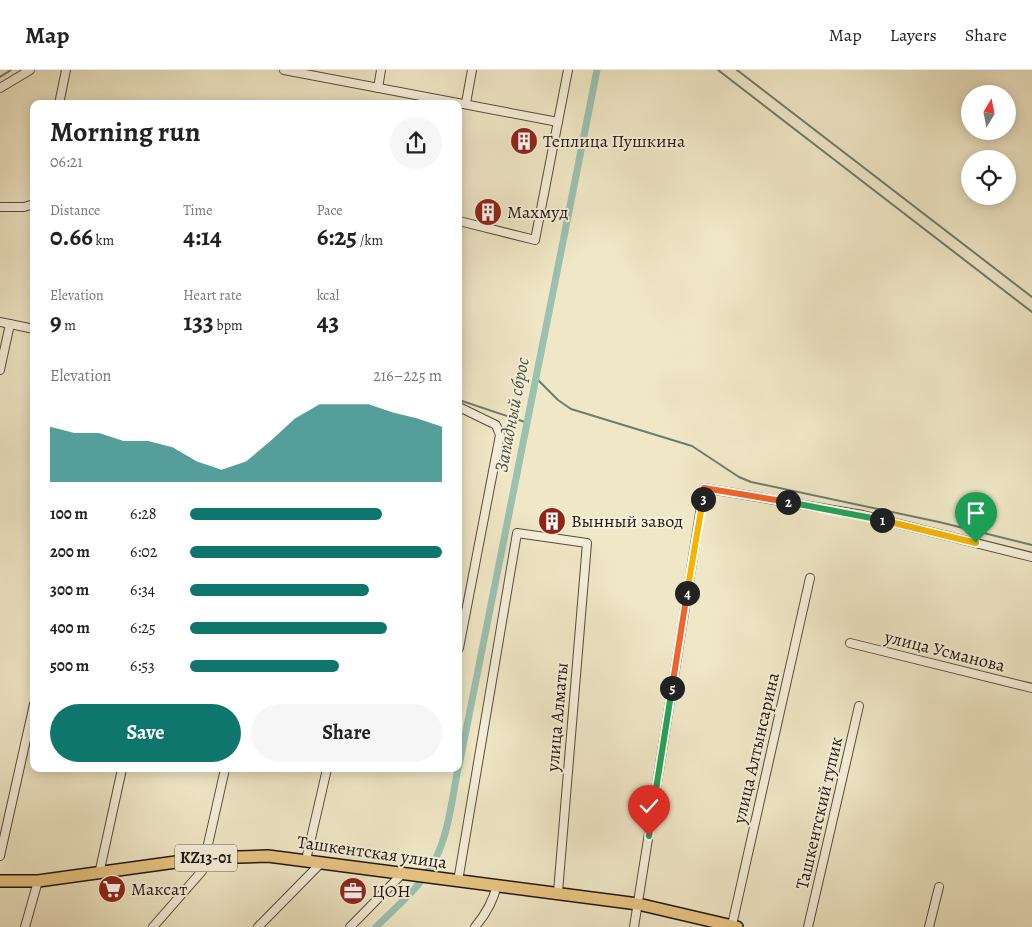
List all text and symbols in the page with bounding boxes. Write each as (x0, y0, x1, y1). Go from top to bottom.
text: Map (25, 19, 69, 51)
text: Map (829, 23, 862, 47)
text: Layers (890, 23, 937, 47)
text: Share (965, 23, 1007, 47)
north arrow (961, 85, 1016, 140)
map controls (961, 85, 1016, 205)
text: Morning run (50, 113, 200, 151)
button: share (390, 117, 442, 169)
building icon: Теплица Пушкина (509, 126, 539, 156)
place label: Теплица Пушкина (543, 129, 686, 153)
button: locate (961, 150, 1016, 205)
text: 06:21 (50, 151, 83, 173)
building icon: Махмуд (473, 197, 503, 227)
place label: Махмуд (507, 200, 568, 224)
text: Distance (50, 201, 100, 220)
text: Time (183, 201, 212, 220)
text: Pace (317, 201, 343, 220)
text: 0.66 (50, 220, 93, 254)
text: 4:14 (183, 220, 222, 254)
text: 6:25 (317, 220, 357, 254)
text: km (93, 231, 114, 250)
text: /km (357, 231, 383, 250)
text: Elevation (50, 286, 104, 305)
text: Heart rate (183, 286, 242, 305)
text: kcal (317, 286, 339, 305)
text: 9 (50, 305, 62, 339)
text: 133 (183, 305, 214, 339)
text: 43 (317, 305, 339, 339)
text: m (62, 316, 76, 335)
text: bpm (214, 316, 243, 335)
water label: Западный сброс (488, 355, 536, 475)
text: Elevation (50, 365, 111, 387)
text: 216–225 m (373, 365, 442, 387)
pin: 3 (690, 486, 716, 512)
text: 3 (700, 490, 707, 509)
pin: 2 (776, 490, 800, 514)
pin (955, 492, 997, 543)
text: 2 (785, 493, 792, 512)
icon: arrive (962, 499, 990, 527)
text: 100 m (50, 503, 88, 525)
text: 6:28 (130, 503, 157, 525)
building icon: Вынный завод (537, 506, 567, 536)
pin: 1 (870, 508, 894, 532)
place label: Вынный завод (571, 509, 683, 533)
text: 1 (880, 511, 885, 530)
text: 200 m (50, 541, 90, 563)
text: 6:02 (130, 541, 157, 563)
text: 300 m (50, 579, 89, 601)
text: 6:34 (130, 579, 155, 601)
pin: 4 (674, 580, 700, 606)
text: 4 (684, 584, 691, 603)
text: 400 m (50, 617, 90, 639)
text: 6:25 (130, 617, 156, 639)
street label: улица Усманова (881, 624, 1008, 678)
text: 500 m (50, 655, 89, 677)
text: 6:53 (130, 655, 155, 677)
street label: улица Алматы (540, 661, 574, 774)
street label: улица Алтынсарина (727, 670, 785, 827)
pin: 5 (660, 676, 684, 700)
text: 5 (670, 679, 675, 698)
button: Save (50, 704, 241, 762)
button: Share (251, 704, 442, 762)
street label: Ташкентский тупик (790, 734, 848, 892)
pin (628, 785, 670, 836)
icon: check (635, 792, 663, 820)
street label: Ташкентская улица (296, 830, 449, 874)
road number: KZ13-01 (175, 844, 237, 871)
supermarket icon: Максат (97, 874, 127, 904)
office icon: ЦОН (338, 876, 368, 906)
place label: Максат (131, 877, 187, 901)
place label: ЦОН (372, 879, 411, 903)

